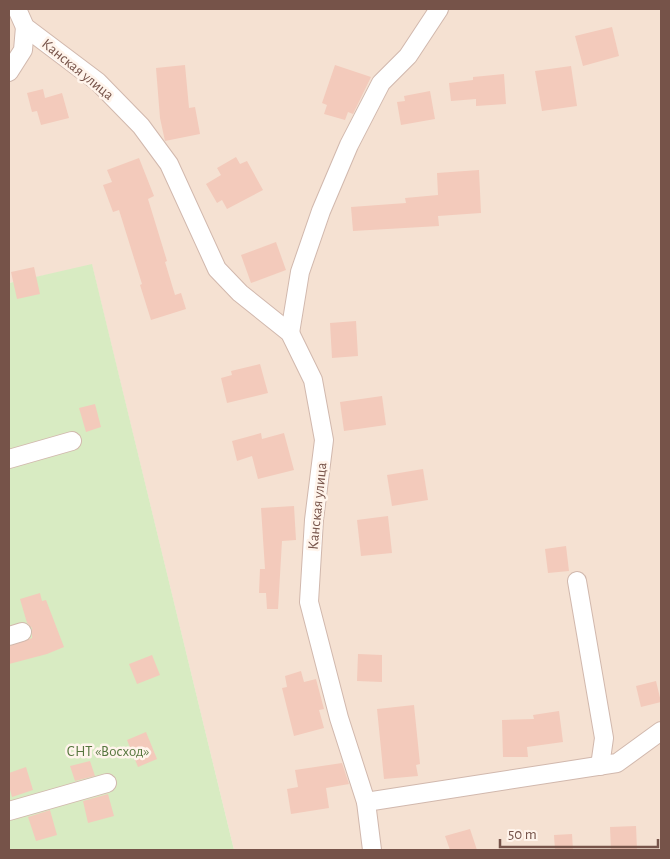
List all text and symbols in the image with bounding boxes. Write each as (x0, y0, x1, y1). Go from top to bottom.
street label: Канская улица (39, 36, 117, 103)
street label: Канская улица (305, 462, 330, 550)
park label: СНТ «Восход» (66, 744, 150, 759)
scale bar (500, 816, 658, 848)
text: 50 m (508, 827, 537, 842)

